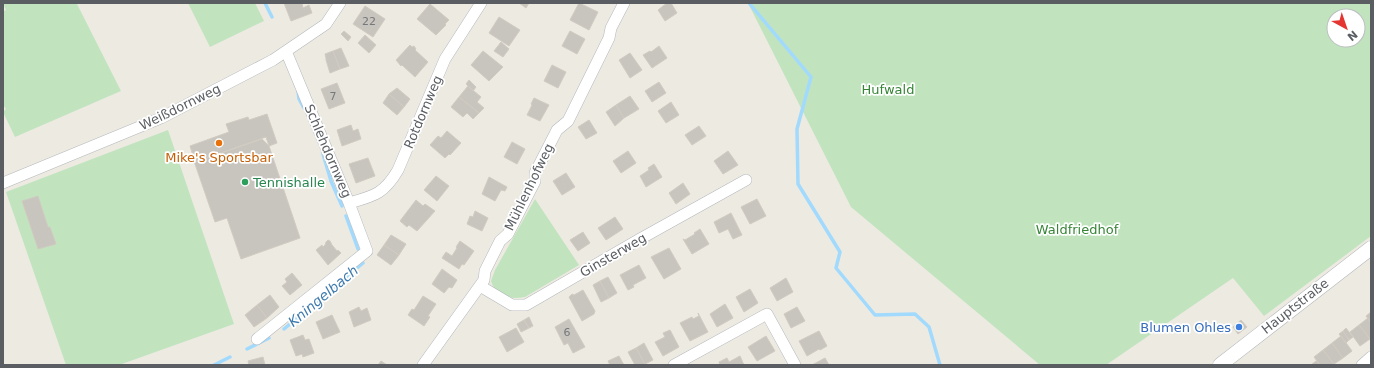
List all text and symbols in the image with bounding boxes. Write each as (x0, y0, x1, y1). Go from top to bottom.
north arrow (1326, 8, 1366, 48)
house number: 22 (362, 15, 376, 28)
text: N (1344, 27, 1360, 43)
street label: Rotdornweg (401, 73, 445, 151)
street label: Weißdornweg (137, 81, 223, 133)
park label: Hufwald (862, 82, 914, 97)
house number: 7 (330, 90, 337, 103)
street label: Schlehdornweg (302, 102, 354, 200)
marker: Mike's Sportsbar (214, 138, 224, 148)
street label: Mühlenhofweg (501, 141, 557, 233)
place label: Mike's Sportsbar (165, 150, 273, 165)
place label: Tennishalle (252, 175, 325, 190)
marker: Tennishalle (240, 177, 250, 187)
park label: Waldfriedhof (1036, 222, 1119, 237)
street label: Ginsterweg (577, 230, 649, 280)
water label: Kningelbach (285, 262, 361, 330)
street label: Hauptstraße (1259, 275, 1331, 337)
place label: Blumen Ohles (1140, 320, 1231, 335)
marker: Blumen Ohles (1234, 322, 1244, 332)
house number: 6 (564, 326, 571, 339)

